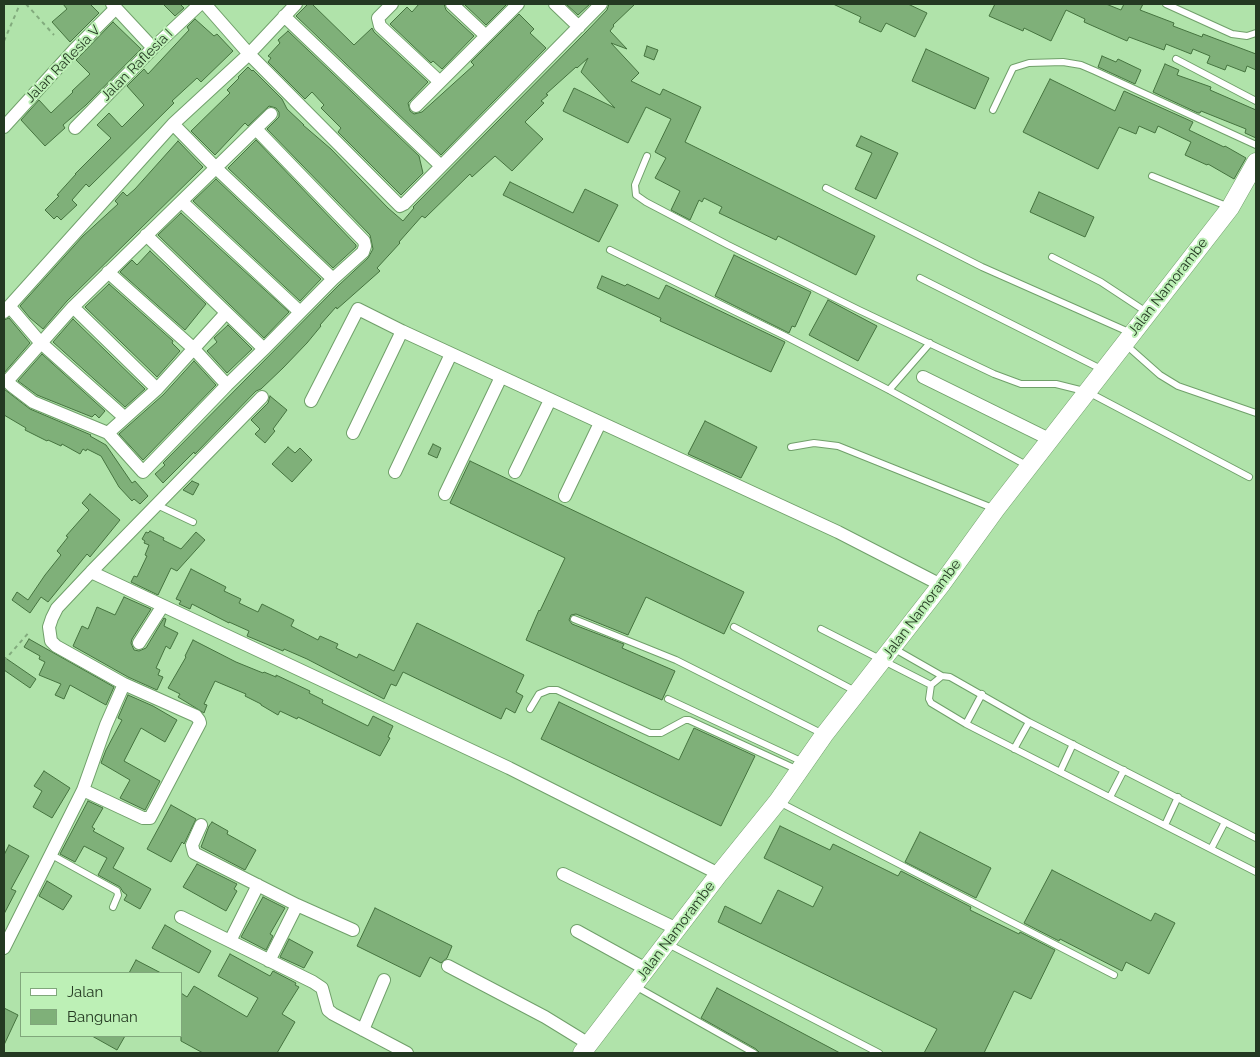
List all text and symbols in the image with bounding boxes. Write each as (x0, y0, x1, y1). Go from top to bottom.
street label: Jalan Raflesia V (22, 22, 104, 106)
street label: Jalan Raflesia I (98, 26, 176, 104)
street label: Jalan Namorambe (1125, 235, 1211, 339)
street label: Jalan Namorambe (879, 556, 965, 662)
street label: Jalan Namorambe (633, 878, 719, 984)
legend (20, 972, 182, 1037)
text: Jalan (67, 983, 103, 1001)
text: Bangunan (67, 1008, 138, 1026)

